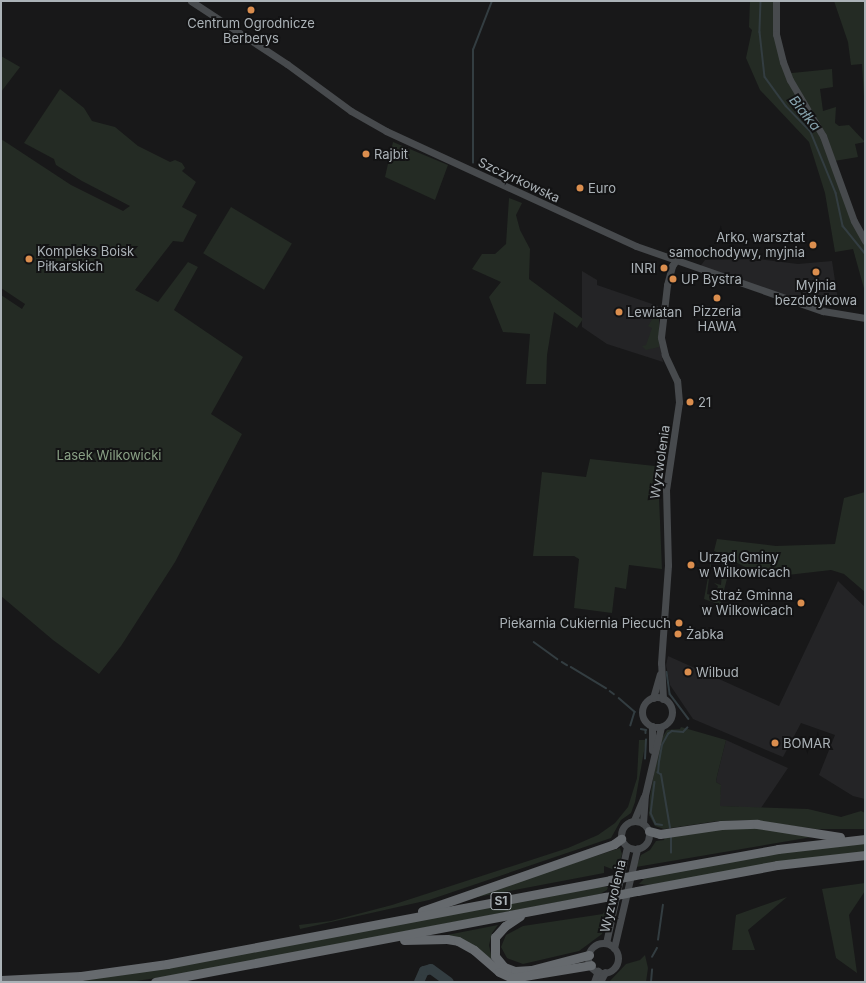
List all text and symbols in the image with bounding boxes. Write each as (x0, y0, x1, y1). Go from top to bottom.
marker: Centrum Ogrodnicze Berberys (246, 5, 256, 15)
place label: Centrum Ogrodnicze Berberys (187, 16, 315, 47)
water label: Białka (786, 92, 824, 134)
place label: Rajbit (374, 146, 408, 162)
marker: Rajbit (361, 149, 371, 159)
street label: Szczyrkowska (476, 154, 562, 206)
place label: Euro (588, 180, 616, 196)
marker: Euro (575, 183, 585, 193)
place label: Arko, warsztat samochodywy, myjnia (669, 230, 805, 261)
marker: Arko, warsztat samochodywy, myjnia (808, 240, 818, 250)
place label: Kompleks Boisk Piłkarskich (37, 244, 134, 275)
marker: Kompleks Boisk Piłkarskich (24, 254, 34, 264)
place label: INRI (631, 260, 656, 276)
marker: INRI (659, 263, 669, 273)
marker: Myjnia bezdotykowa (811, 267, 821, 277)
place label: UP Bystra (681, 271, 742, 287)
marker: UP Bystra (668, 274, 678, 284)
place label: Myjnia bezdotykowa (775, 278, 857, 309)
marker: Pizzeria HAWA (712, 293, 722, 303)
place label: Lewiatan (627, 304, 682, 320)
place label: Pizzeria HAWA (693, 304, 741, 335)
marker: Lewiatan (614, 307, 624, 317)
place label: 21 (698, 394, 711, 410)
marker: 21 (685, 397, 695, 407)
street label: Wyzwolenia (647, 424, 673, 500)
park label: Lasek Wilkowicki (57, 447, 161, 463)
place label: Urząd Gminy w Wilkowicach (699, 550, 791, 581)
marker: Urząd Gminy w Wilkowicach (686, 560, 696, 570)
place label: Straż Gminna w Wilkowicach (701, 588, 793, 619)
marker: Straż Gminna w Wilkowicach (796, 598, 806, 608)
place label: Piekarnia Cukiernia Piecuch (499, 615, 671, 631)
marker: Piekarnia Cukiernia Piecuch (674, 618, 684, 628)
place label: Żabka (686, 626, 724, 642)
marker: Żabka (673, 629, 683, 639)
place label: Wilbud (696, 664, 739, 680)
marker: Wilbud (683, 667, 693, 677)
place label: BOMAR (783, 735, 831, 751)
marker: BOMAR (770, 738, 780, 748)
street label: Wyzwolenia (597, 858, 629, 934)
road number: S1 (490, 891, 512, 911)

